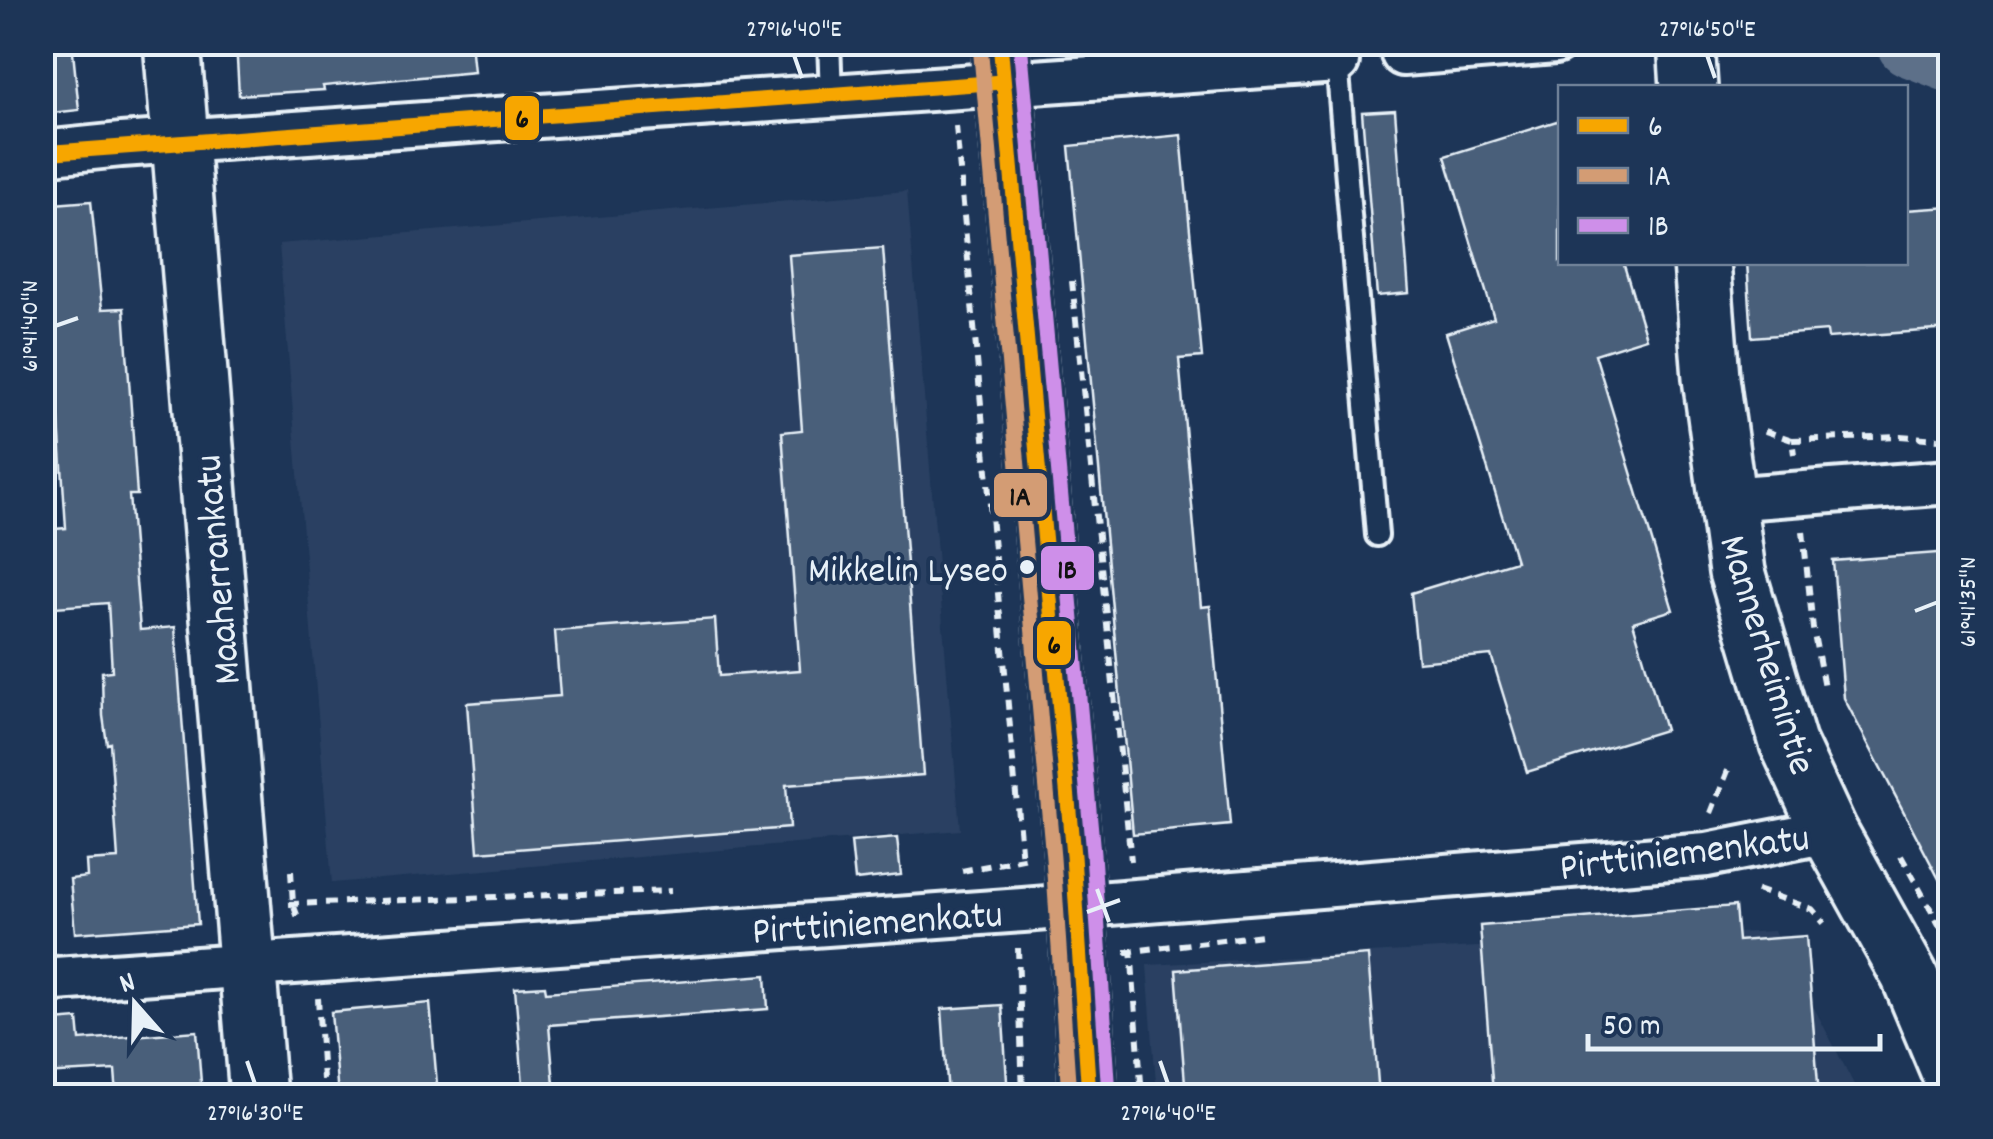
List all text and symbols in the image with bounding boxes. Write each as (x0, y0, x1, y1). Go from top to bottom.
text: 27°16'40"E (746, 13, 842, 49)
text: 27°16'50"E (1659, 13, 1756, 49)
legend (1558, 85, 1908, 265)
line badge: 6 (503, 94, 541, 142)
text: 6 (515, 102, 529, 142)
text: 6 (1648, 108, 1663, 151)
text: 1A (1648, 158, 1671, 201)
text: 1B (1648, 208, 1669, 251)
text: 61°41'40"N (14, 280, 50, 372)
street label: Maaherrankatu (183, 452, 260, 687)
line badge: 1A (992, 471, 1049, 519)
text: 1A (1009, 480, 1031, 520)
street label: Mannerheimintie (1700, 529, 1827, 783)
line badge: 1B (1039, 544, 1096, 592)
place label: Mikkelin Lyseo (808, 546, 1008, 601)
text: 1B (1057, 553, 1077, 593)
marker: Mikkelin Lyseo (1017, 557, 1037, 577)
text: 61°41'35"N (1952, 557, 1988, 647)
line badge: 6 (1035, 619, 1073, 667)
text: 6 (1047, 628, 1061, 668)
street label: Pirttiniemenkatu (1557, 813, 1813, 900)
street label: Pirttiniemenkatu (750, 889, 1005, 964)
north arrow (85, 954, 185, 1054)
text: N (115, 964, 142, 1006)
scale bar (1588, 989, 1880, 1051)
text: 50 m (1603, 1007, 1661, 1050)
text: 27°16'30"E (207, 1097, 304, 1133)
text: 27°16'40"E (1120, 1097, 1216, 1133)

